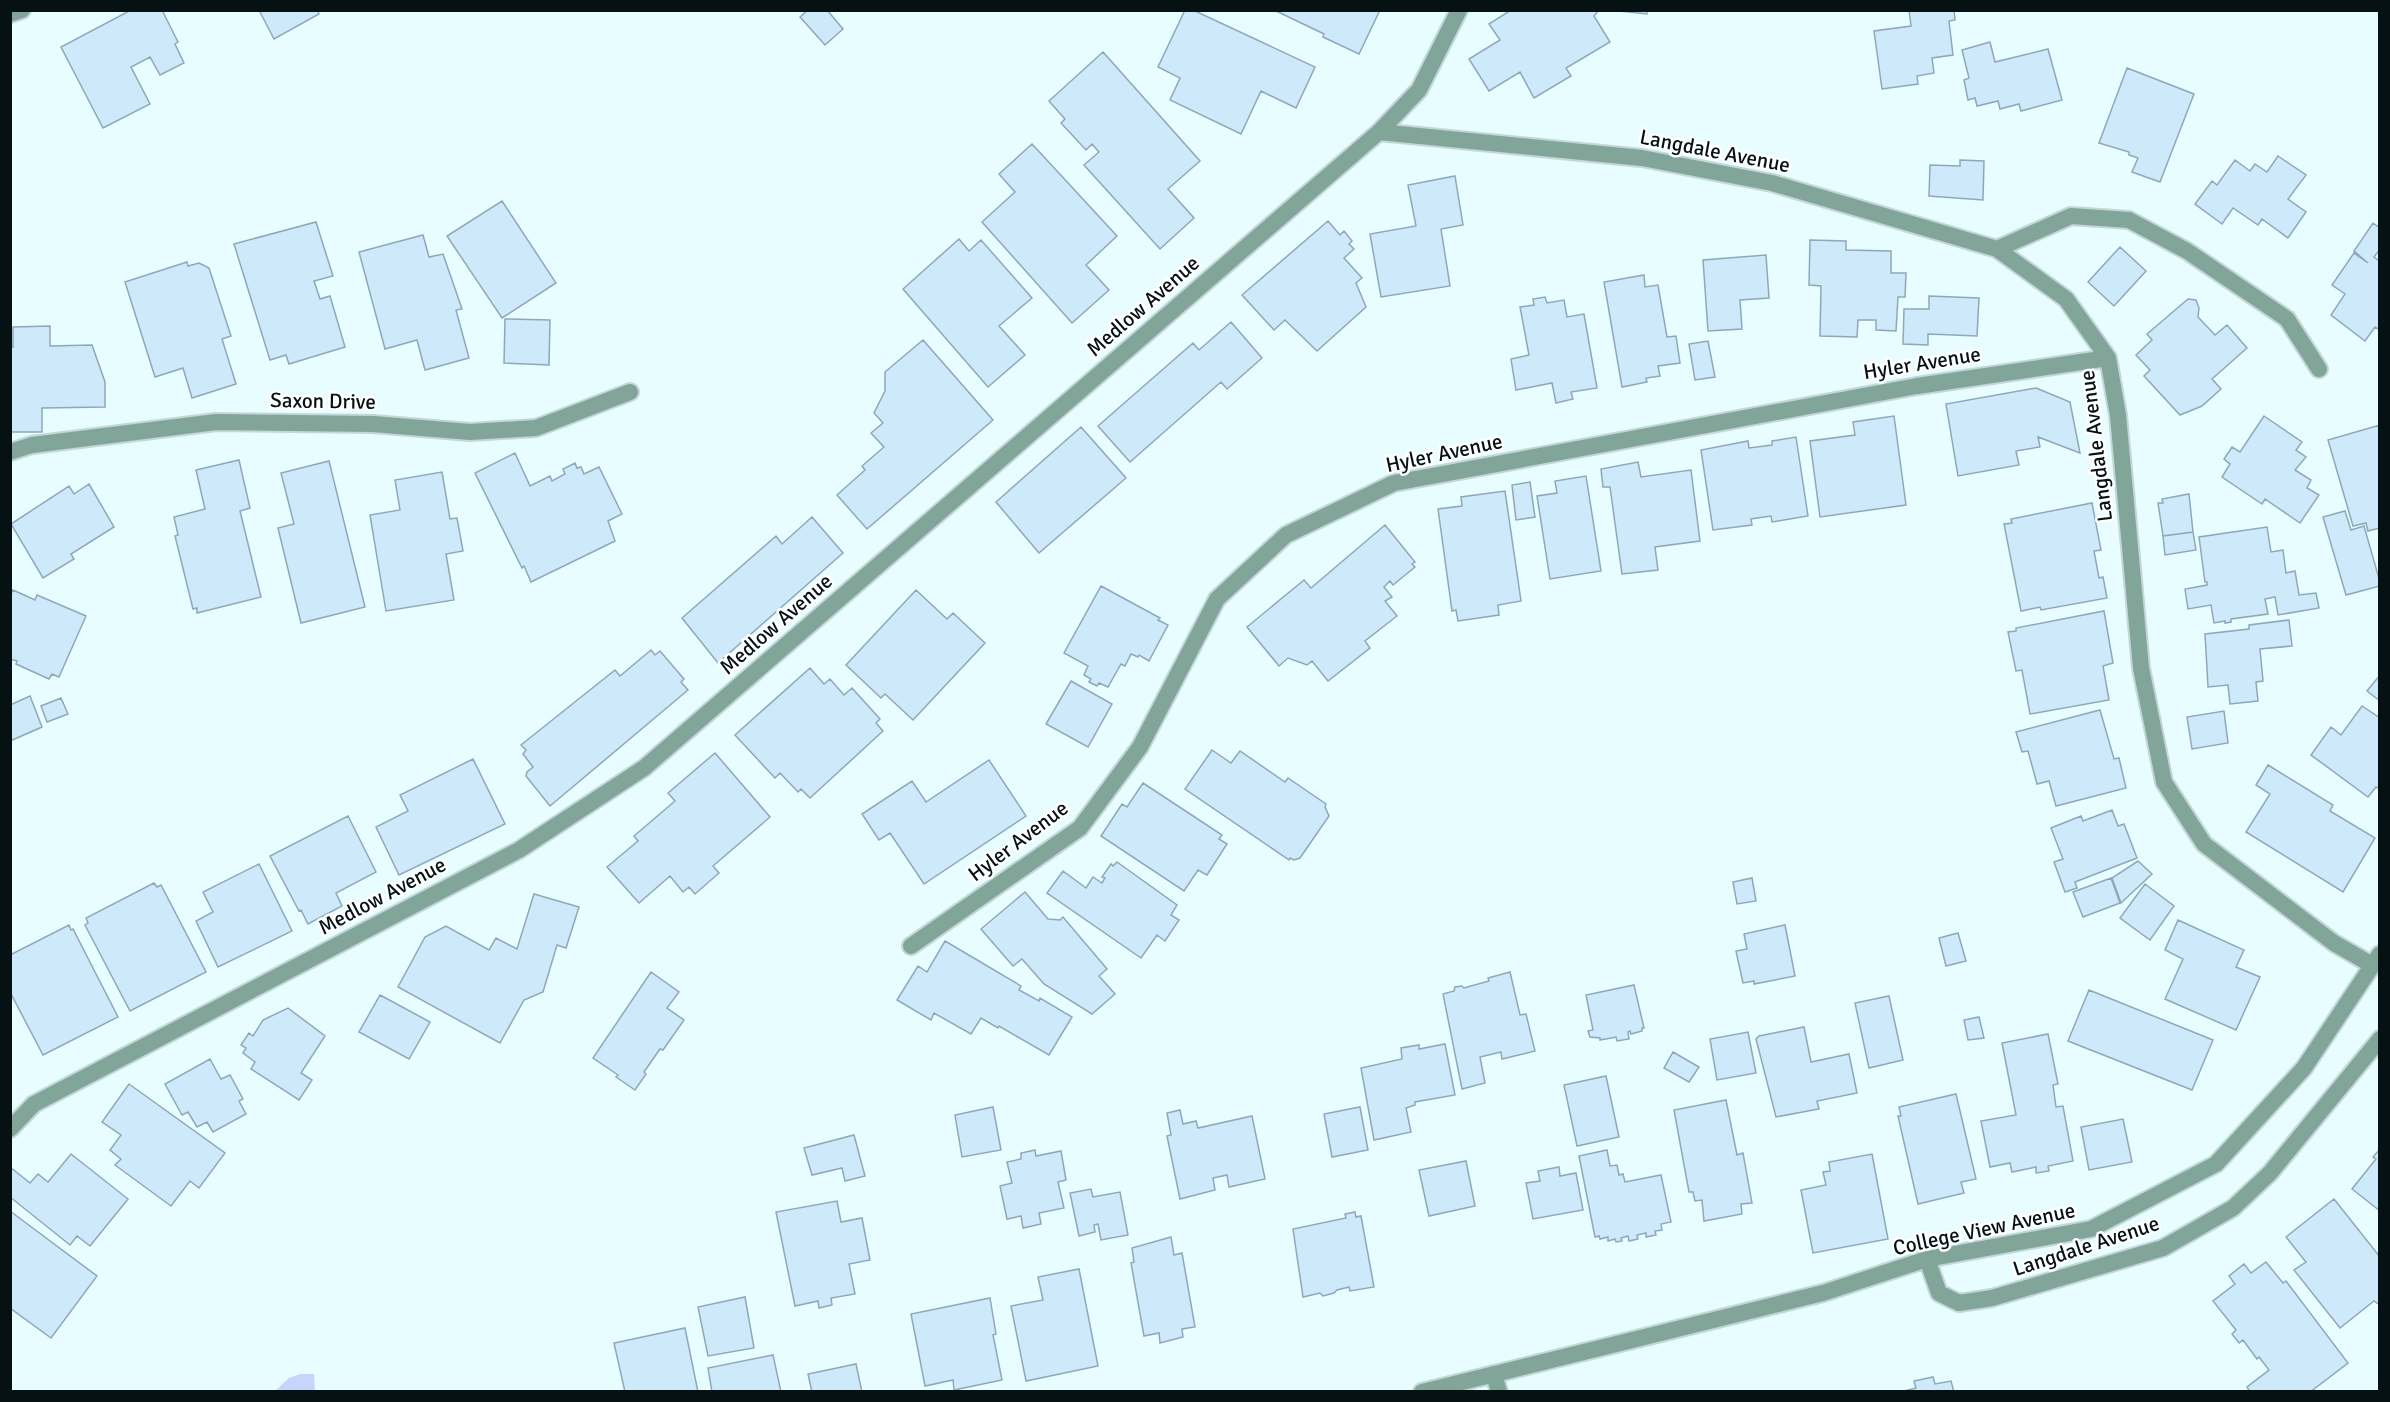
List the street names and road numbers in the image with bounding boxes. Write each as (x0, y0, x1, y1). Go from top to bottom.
street label: Langdale Avenue (1638, 124, 1792, 178)
street label: Medlow Avenue (1081, 250, 1205, 362)
street label: Hyler Avenue (1861, 341, 1983, 385)
street label: Langdale Avenue (2074, 369, 2118, 523)
street label: Saxon Drive (270, 387, 376, 415)
street label: Hyler Avenue (1383, 428, 1505, 478)
street label: Medlow Avenue (714, 568, 838, 680)
street label: Hyler Avenue (963, 795, 1073, 887)
street label: Medlow Avenue (314, 851, 450, 941)
street label: College View Avenue (1891, 1197, 2077, 1261)
street label: Langdale Avenue (2009, 1210, 2163, 1282)

